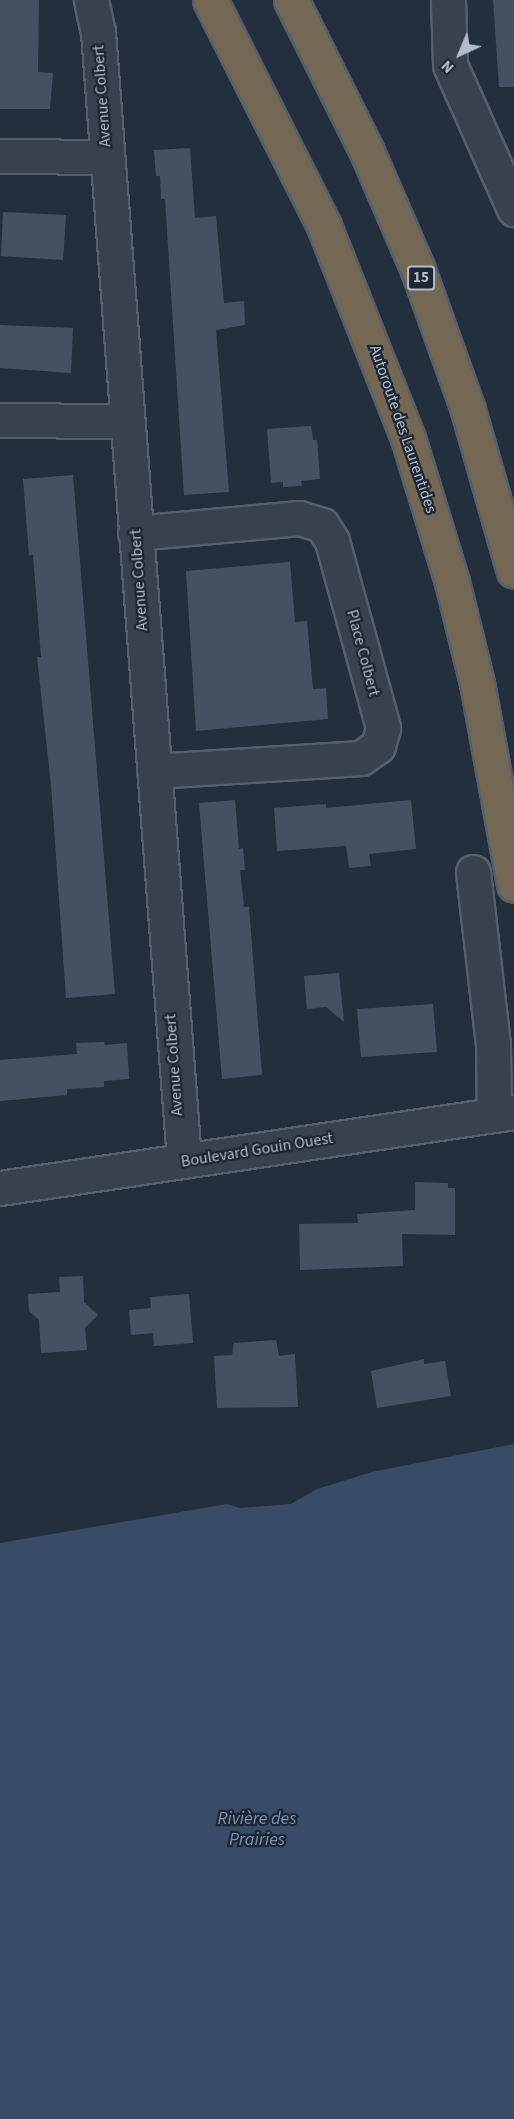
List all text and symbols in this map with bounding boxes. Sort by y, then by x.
north arrow [430,24,490,84]
street label: Avenue Colbert [89,44,115,148]
text: N [436,55,459,79]
road number: 15 [406,266,436,290]
street label: Autoroute des Laurentides [365,342,441,516]
street label: Avenue Colbert [126,528,152,632]
street label: Place Colbert [342,608,384,698]
street label: Avenue Colbert [161,1013,187,1117]
street label: Boulevard Gouin Ouest [180,1128,334,1172]
water label: Rivière des Prairies [218,1809,296,1852]

